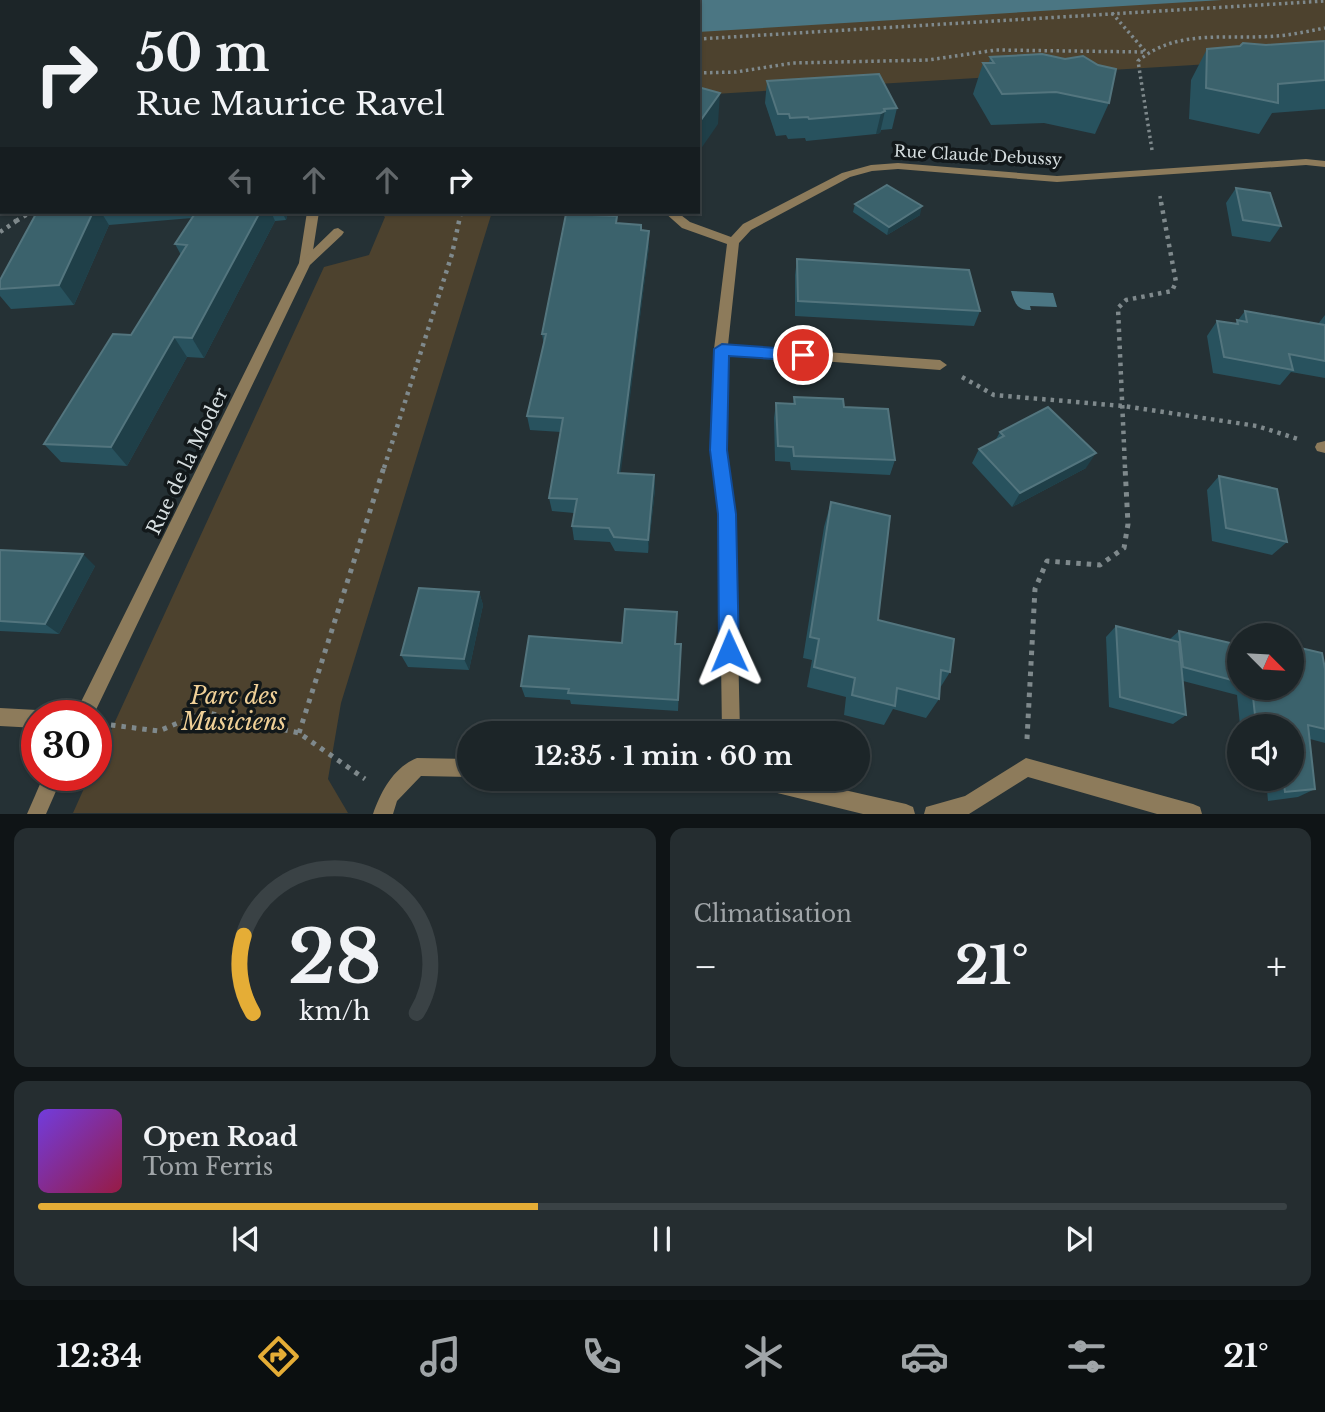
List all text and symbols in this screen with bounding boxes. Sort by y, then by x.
text: 50 m [136,23,269,84]
icon: right [21,28,112,119]
text: Rue Maurice Ravel [136,84,445,124]
street label: Rue Claude Debussy [893,141,1063,169]
icon: left [222,161,260,199]
icon: ahead [295,161,333,199]
icon: ahead [368,161,406,199]
icon: right [441,161,479,199]
pin [773,325,833,385]
icon: arrive [784,336,822,374]
street label: Rue de la Moder [142,384,233,538]
position arrow [692,614,766,688]
north arrow [1227,623,1304,700]
map controls [1227,623,1304,791]
park label: Parc des Musiciens [181,682,287,736]
speed limit sign: 30 [21,700,112,791]
button: sound [1227,714,1304,791]
text: 12:35 · 1 min · 60 m [534,740,793,772]
text: Climatisation [694,900,852,928]
text: 28 [288,913,382,1004]
text: 21° [955,934,1029,998]
text: − [694,943,718,990]
text: + [1266,943,1287,990]
text: km/h [299,996,370,1027]
text: Open Road [143,1121,298,1153]
text: Tom Ferris [143,1153,273,1181]
icon: previous [227,1220,265,1258]
icon: pause [643,1220,681,1258]
icon: next [1060,1220,1098,1258]
icon: directions [254,1332,303,1381]
icon: music [416,1332,465,1381]
icon: phone [577,1332,626,1381]
icon: climate [739,1332,788,1381]
icon: car [900,1332,949,1381]
icon: filters [1062,1332,1111,1381]
text: 12:34 [56,1336,142,1376]
text: 21° [1223,1336,1269,1376]

